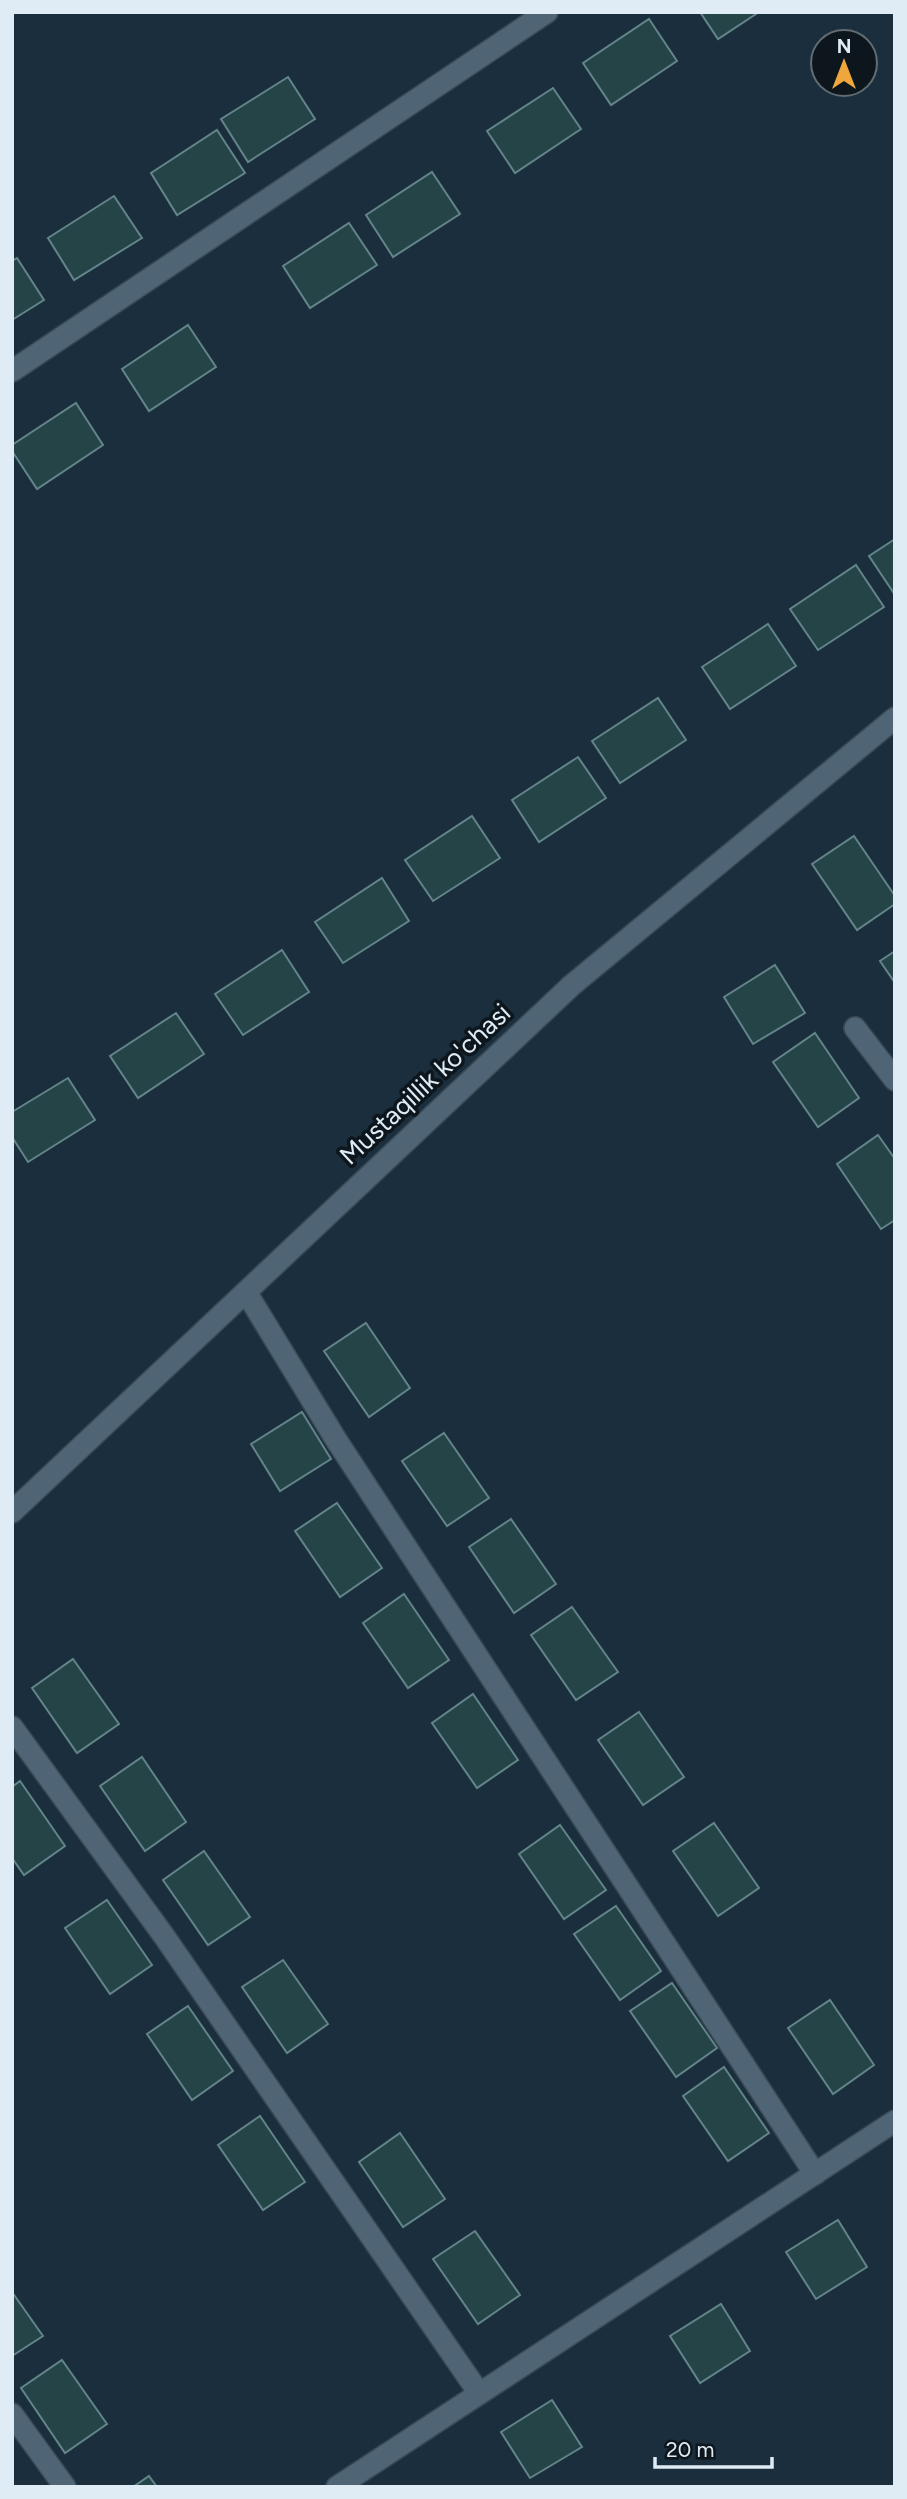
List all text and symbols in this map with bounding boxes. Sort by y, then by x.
north arrow [809,28,879,98]
text: N [837,35,851,58]
street label: Mustaqillik ko'chasi [333,997,517,1171]
scale bar [655,2426,772,2470]
text: 20 m [666,2437,714,2462]

